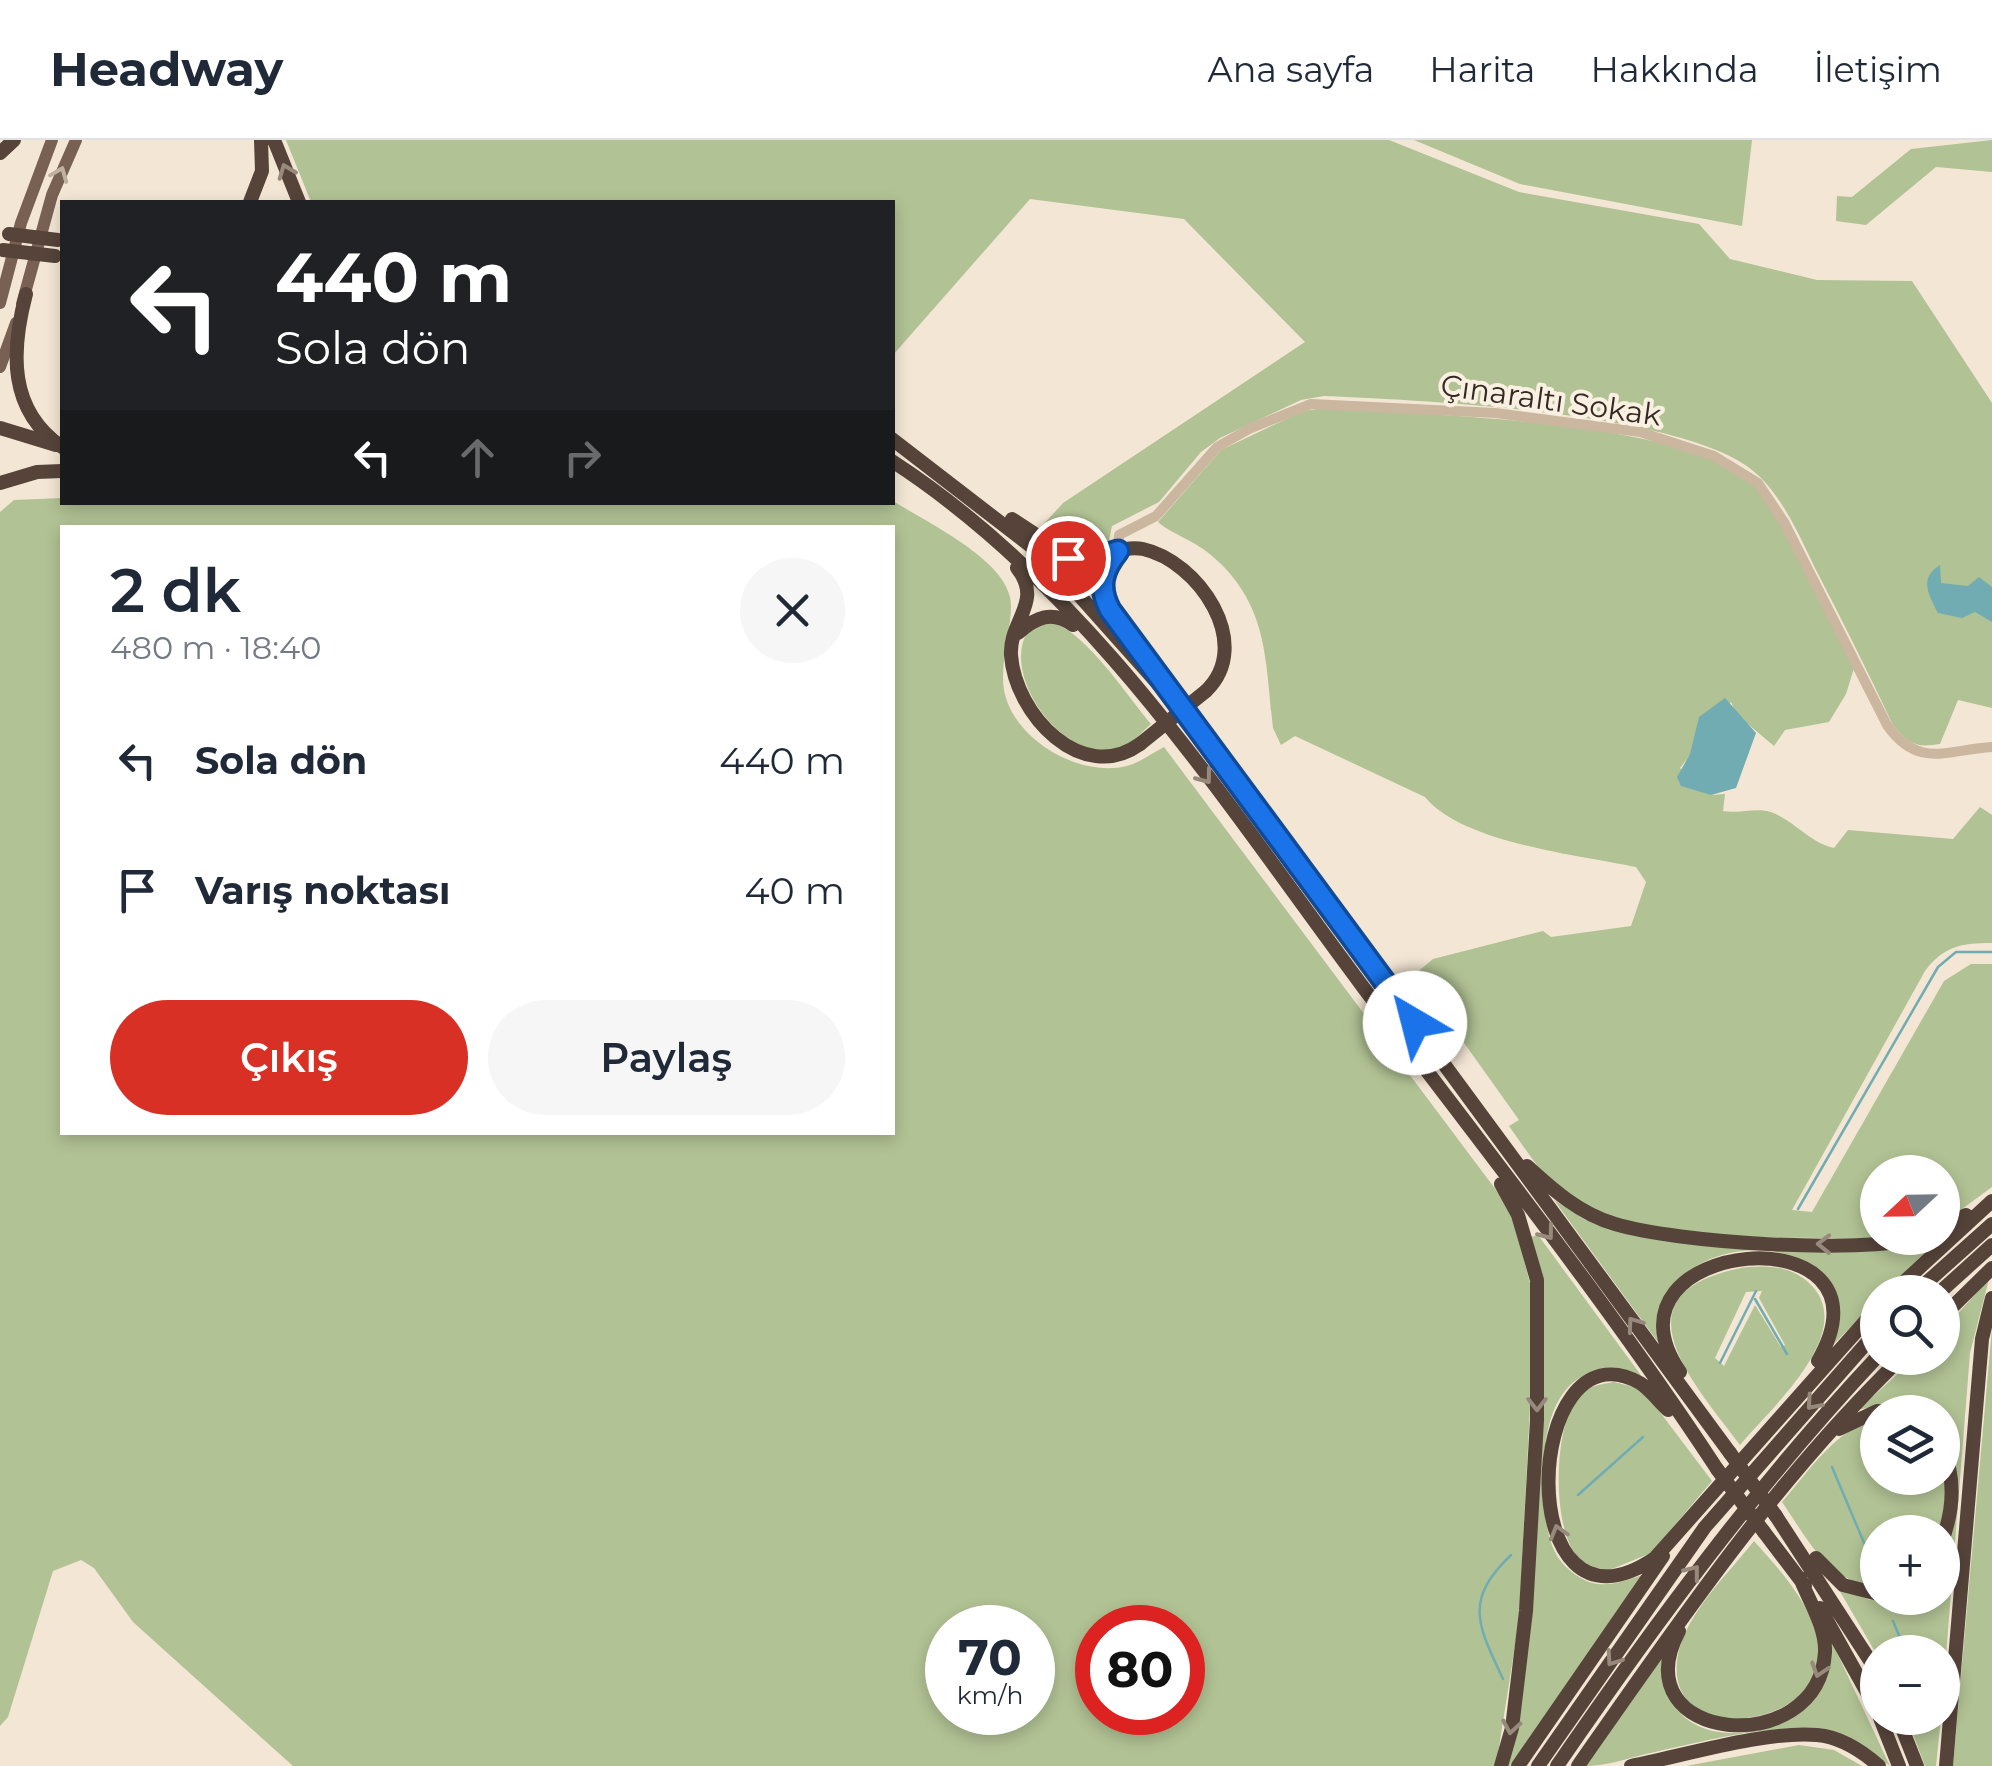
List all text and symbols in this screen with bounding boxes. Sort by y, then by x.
text: Headway [50,40,283,98]
text: Ana sayfa [1208,48,1374,91]
text: Harita [1429,48,1535,91]
text: Hakkında [1590,48,1759,91]
text: İletişim [1814,48,1942,91]
one-way arrow [278,164,298,181]
one-way arrow [49,167,69,184]
text: 440 m [275,234,512,320]
icon: left [110,240,240,370]
text: Sola dön [275,320,470,375]
street label: Çınaraltı Sokak [1438,366,1664,434]
icon: left [345,430,400,485]
icon: ahead [450,430,505,485]
icon: right [555,430,610,485]
pin [1026,516,1111,601]
icon: arrive [1041,531,1096,586]
text: 2 dk [110,554,241,627]
button: close [740,558,845,663]
text: 480 m · 18:40 [110,628,321,667]
icon: left [110,733,165,788]
text: Sola dön [195,737,367,784]
text: 440 m [719,737,845,784]
one-way arrow [1194,766,1211,784]
icon: arrive [110,863,165,918]
text: Varış noktası [195,867,450,914]
text: 40 m [744,867,845,914]
position arrow [1363,971,1467,1075]
button: Çıkış [110,1000,468,1115]
button: Paylaş [488,1000,845,1115]
north arrow [1860,1155,1960,1255]
map controls [1860,1155,1960,1735]
one-way arrow [1536,1222,1553,1240]
one-way arrow [1815,1233,1830,1255]
button: search [1860,1275,1960,1375]
one-way arrow [1628,1317,1645,1335]
one-way arrow [1806,1391,1824,1410]
button: layers [1860,1395,1960,1495]
one-way arrow [1526,1396,1548,1412]
button: + [1860,1515,1960,1615]
one-way arrow [1549,1524,1570,1541]
one-way arrow [1681,1565,1699,1583]
speed limit sign: 80 [1075,1605,1205,1735]
text: 70 [958,1627,1022,1688]
button: − [1860,1635,1960,1735]
one-way arrow [1607,1647,1625,1666]
one-way arrow [1811,1660,1831,1677]
text: km/h [957,1680,1023,1710]
one-way arrow [1502,1719,1523,1736]

